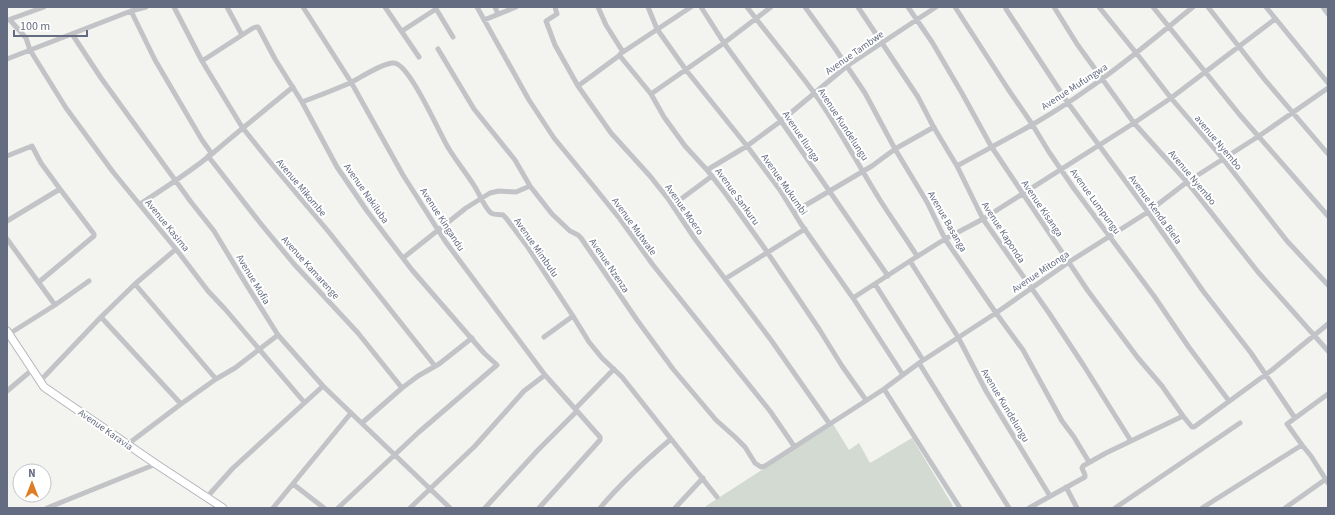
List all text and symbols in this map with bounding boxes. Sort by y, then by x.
scale bar [14,12,87,38]
text: 100 m [20,18,50,35]
street label: Avenue Tambwe [823,27,887,78]
street label: Avenue Mufungwa [1039,60,1110,114]
street label: Avenue Kundelungu [814,86,872,164]
street label: Avenue Ilunga [779,108,823,165]
street label: avenue Nyembo [1191,112,1245,173]
street label: Avenue Nyembo [1165,147,1219,208]
street label: Avenue Mukumbi [758,151,811,218]
street label: Avenue Mikombe [273,156,330,220]
street label: Avenue Nakiluba [340,161,392,226]
street label: Avenue Sankuru [712,165,763,228]
street label: Avenue Lumpungu [1067,166,1124,237]
street label: Avenue Kenda Biela [1125,172,1185,247]
street label: Avenue Kisanga [1018,177,1066,240]
street label: Avenue Moero [661,181,707,238]
street label: Avenue Kingandu [416,185,468,254]
street label: Avenue Basanga [924,188,970,255]
street label: Avenue Mutwale [608,195,660,258]
street label: Avenue Kasima [142,196,193,255]
street label: Avenue Kaponda [978,199,1028,266]
street label: Avenue Mimbulu [510,215,562,280]
street label: Avenue Kamarenge [278,233,342,302]
street label: Avenue Nzenza [586,236,633,296]
street label: Avenue Mitonga [1009,247,1072,296]
street label: Avenue Mofia [233,252,274,307]
street label: Avenue Kundelungu [978,366,1033,445]
street label: Avenue Karavia [75,406,136,454]
north arrow [12,463,52,503]
text: N [28,466,36,481]

